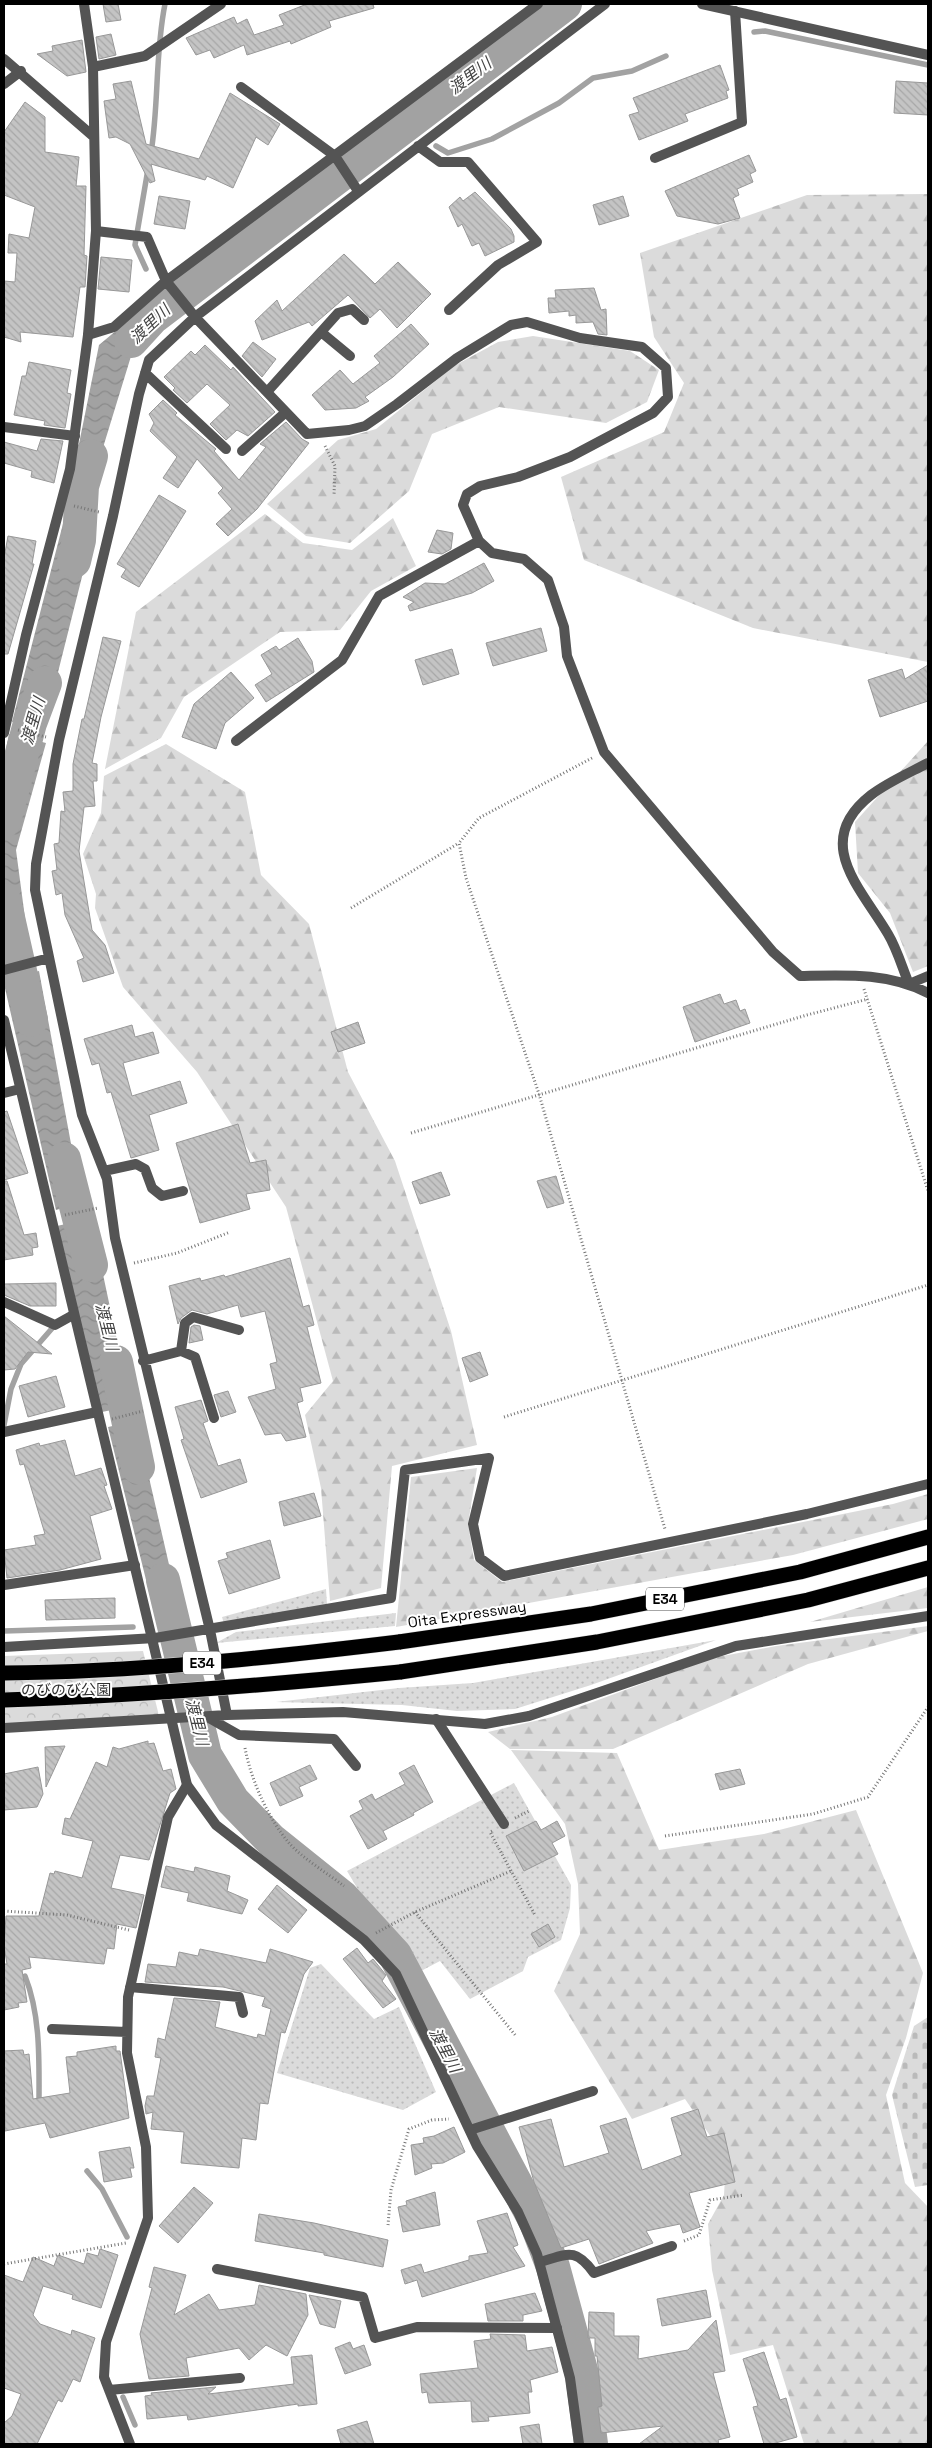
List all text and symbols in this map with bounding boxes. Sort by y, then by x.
water label: 渡里川 [445,52,497,99]
water label: 渡里川 [125,299,176,348]
water label: 渡里川 [16,693,50,747]
water label: 渡里川 [91,1301,123,1355]
road number: E34 [646,1588,684,1610]
street label: Oita Expressway [407,1596,527,1632]
road number: E34 [183,1652,221,1675]
park label: のびのび公園 [21,1680,111,1699]
water label: 渡里川 [181,1696,213,1750]
water label: 渡里川 [424,2024,466,2078]

